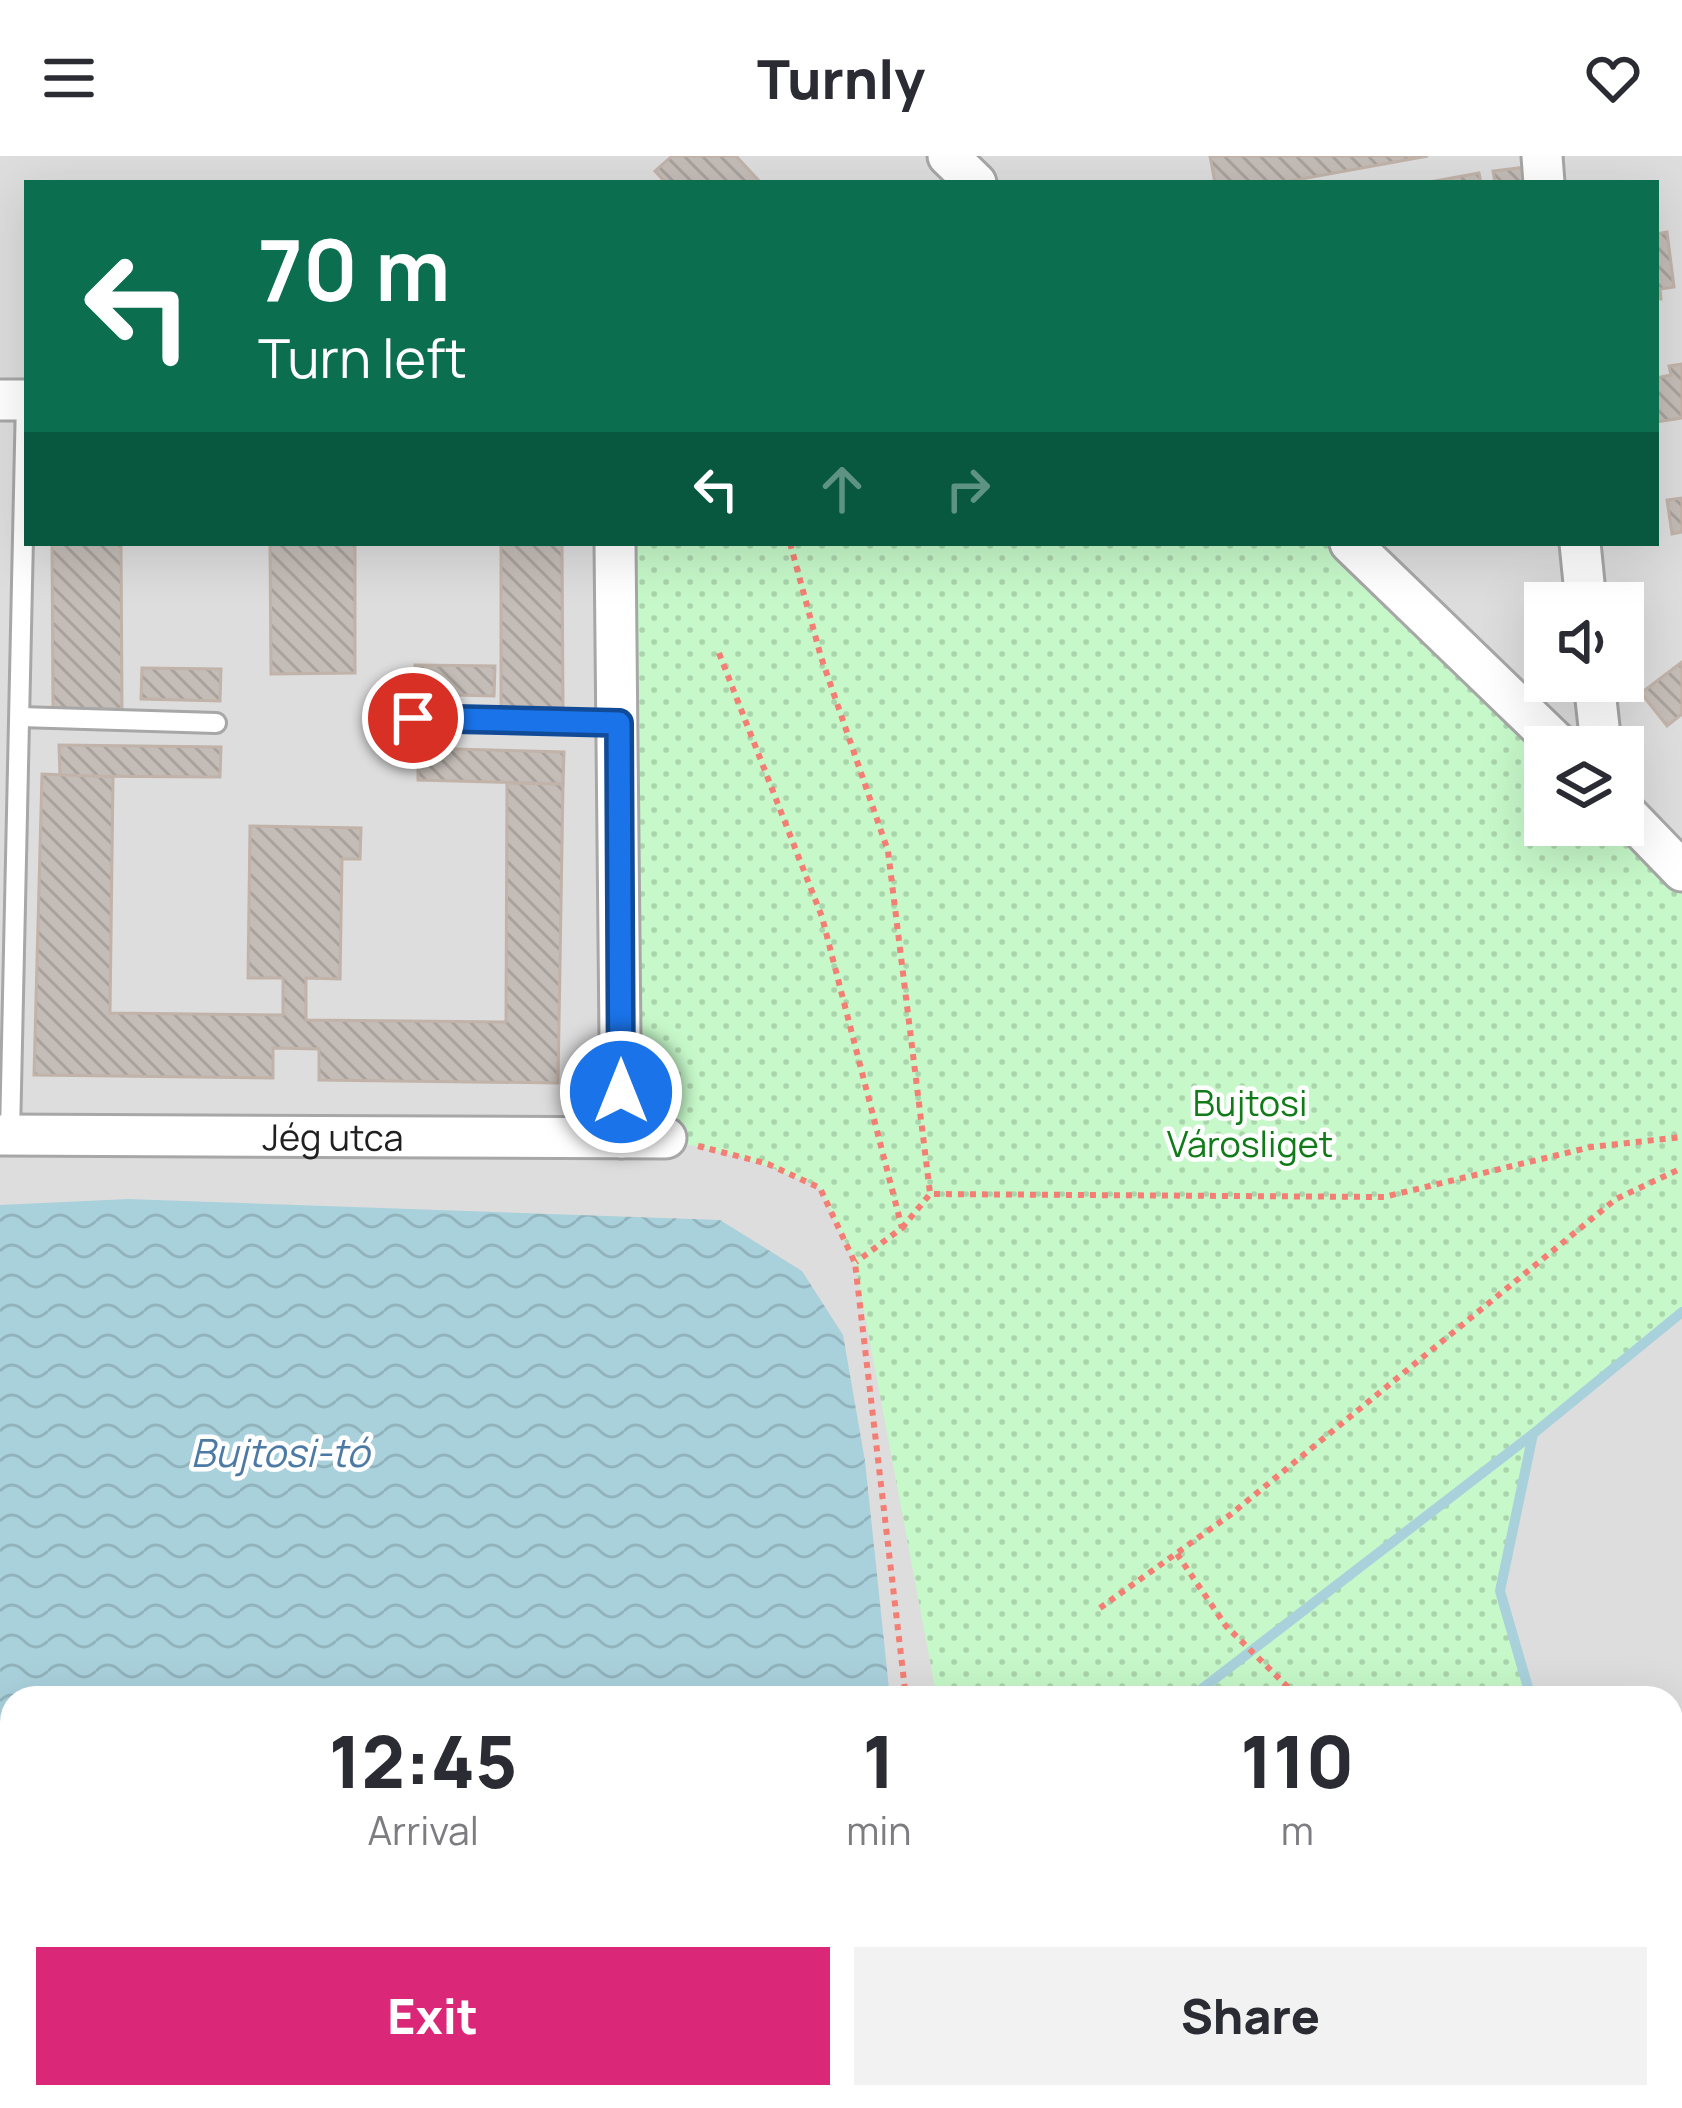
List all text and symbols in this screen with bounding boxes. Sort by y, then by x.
text: Turnly [757,41,925,115]
icon: menu [36,45,102,111]
icon: heart [1580,45,1646,111]
text: 70 m [258,211,450,326]
icon: left [60,228,216,384]
text: Turn left [258,320,467,394]
icon: left [683,456,749,522]
icon: ahead [809,456,875,522]
icon: right [935,456,1001,522]
map controls [1524,582,1644,846]
button: sound [1524,582,1644,702]
pin [362,667,464,769]
icon: arrive [380,685,446,751]
button: layers [1524,726,1644,846]
position arrow [558,1029,684,1155]
park label: Bujtosi Városliget [1167,1078,1333,1168]
street label: Jég utca [262,1112,404,1161]
water label: Bujtosi-tó [191,1425,371,1479]
text: 12:45 [329,1711,517,1810]
text: 1 [862,1711,895,1810]
text: 110 [1240,1711,1354,1810]
text: Arrival [367,1803,479,1857]
text: min [846,1803,912,1857]
text: m [1281,1803,1314,1857]
button: Exit [36,1947,830,2085]
button: Share [854,1947,1647,2085]

